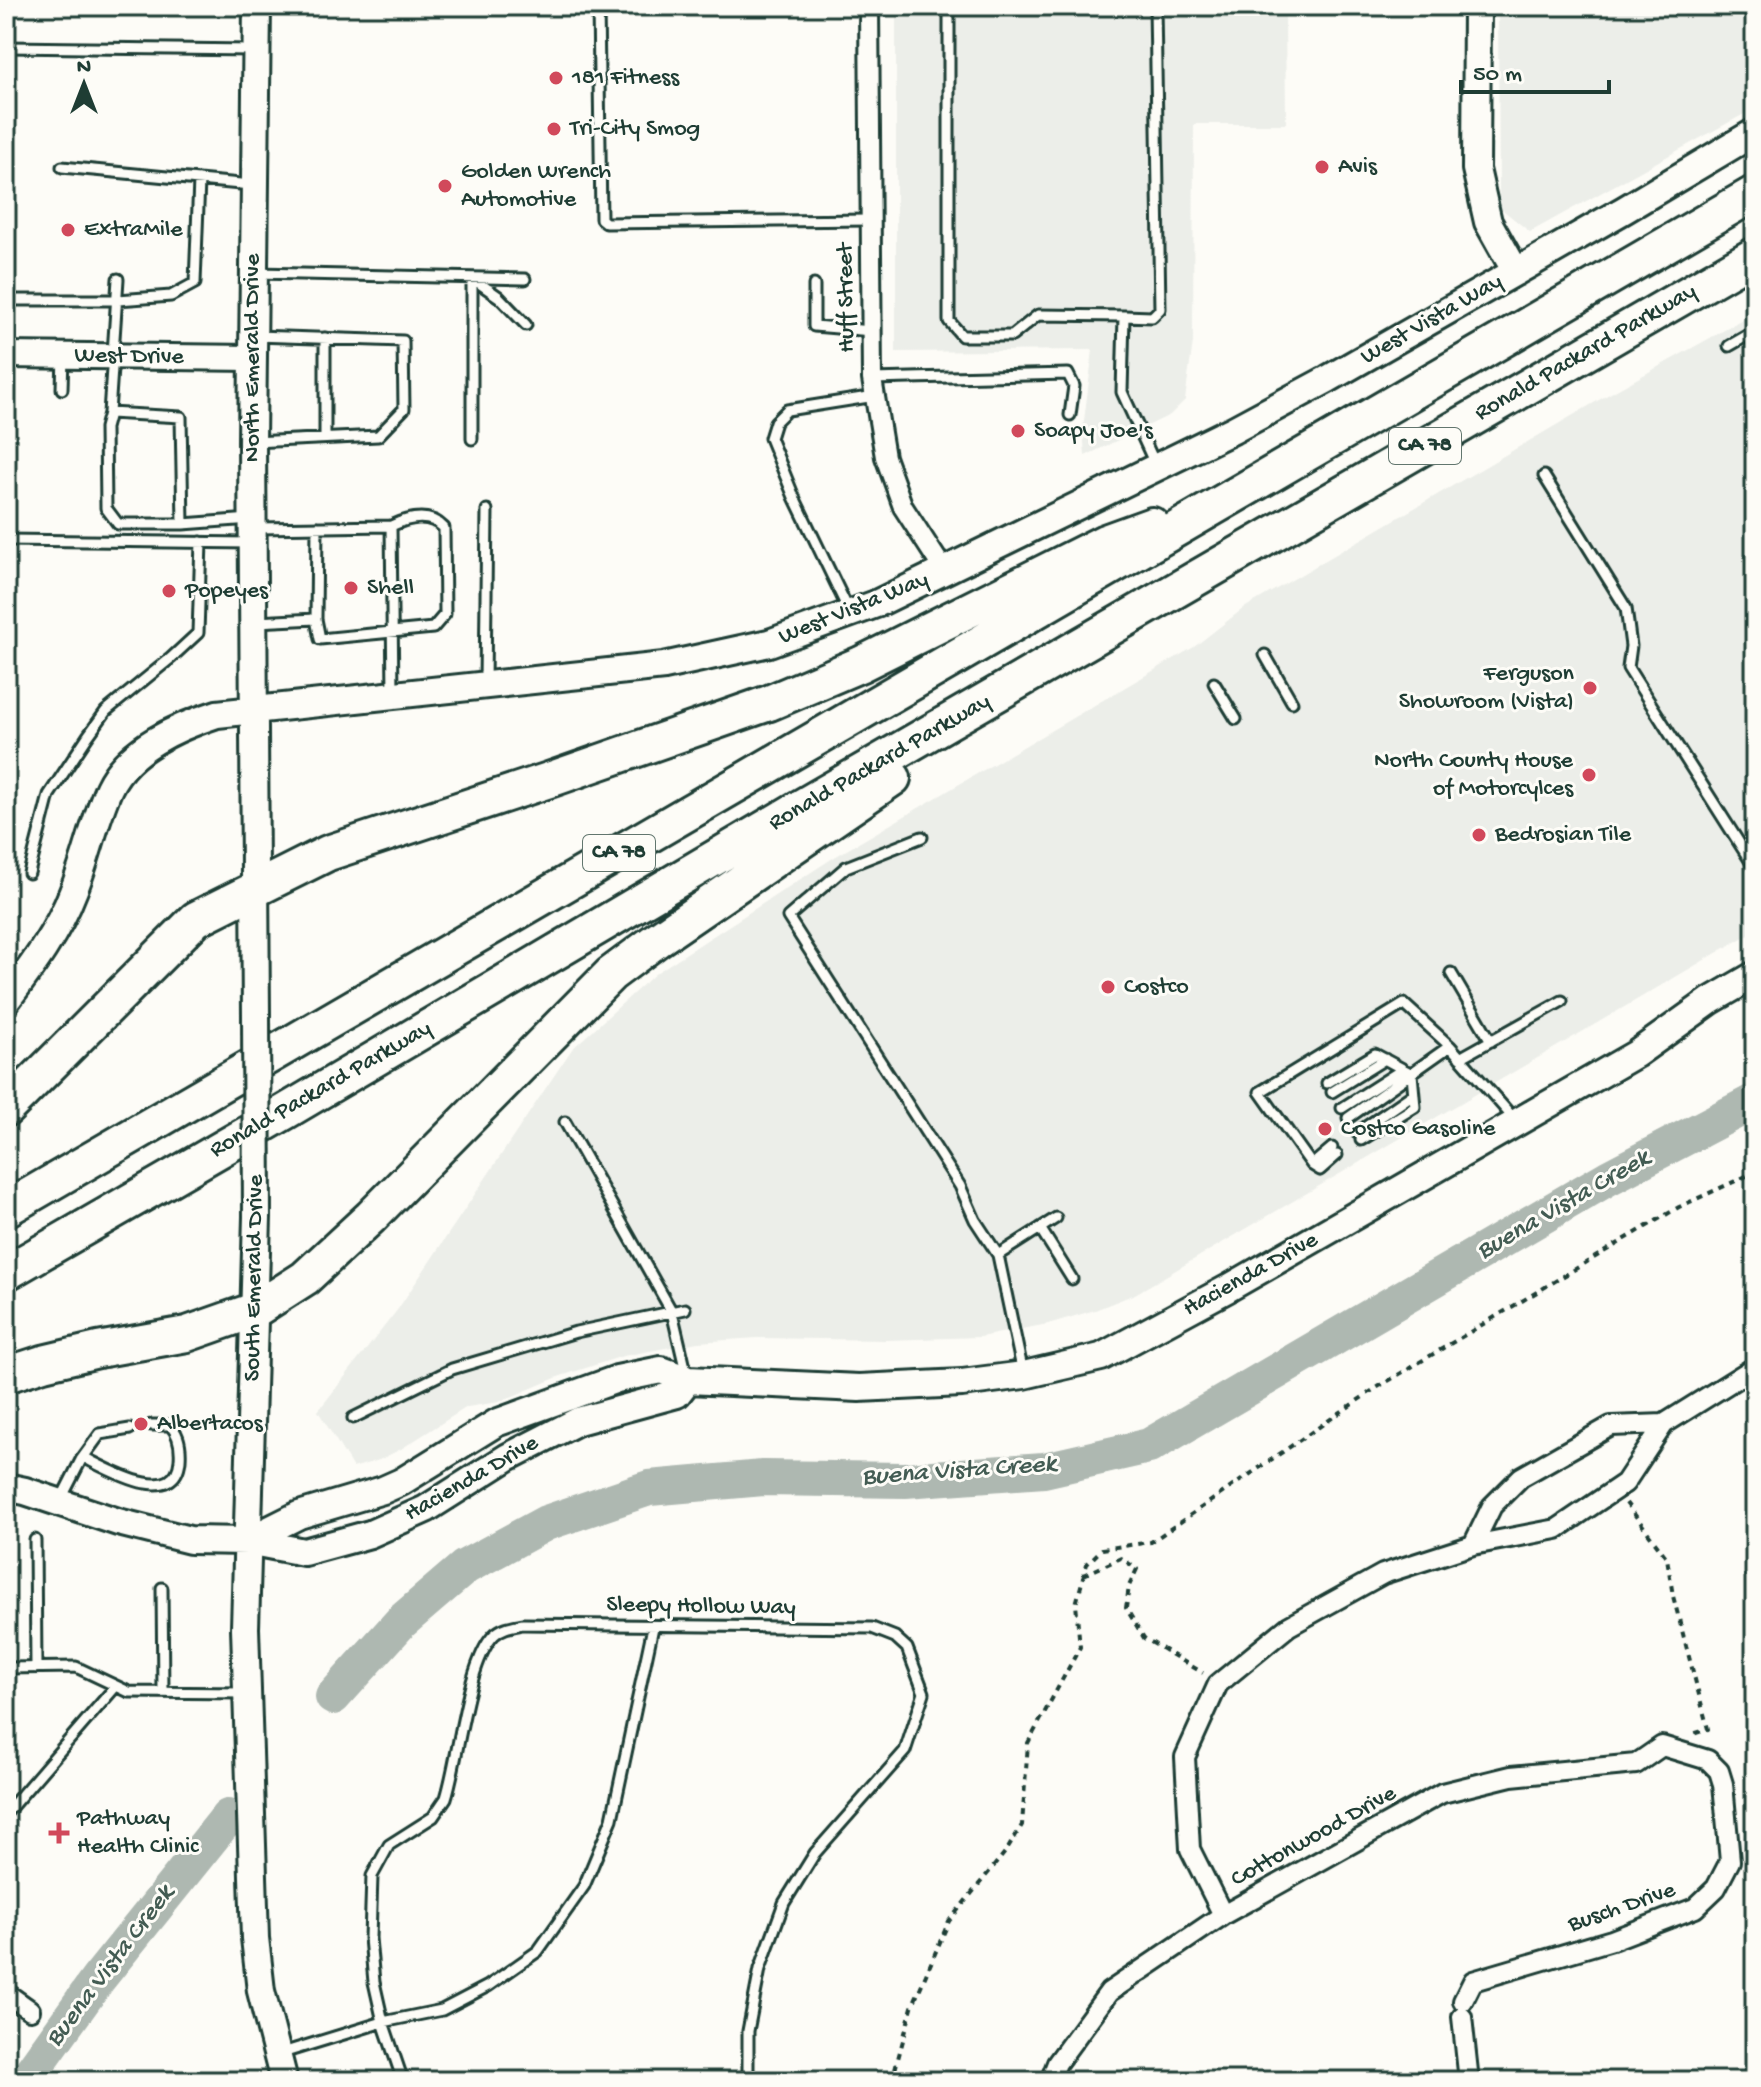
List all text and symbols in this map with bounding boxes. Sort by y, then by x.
north arrow [44,44,124,124]
scale bar [1461,44,1609,94]
text: N [77,55,91,81]
text: 50 m [1473,61,1522,90]
place label: 181 Fitness [571,64,680,93]
marker: 181 Fitness [547,69,565,87]
place label: Tri-City Smog [568,115,700,144]
marker: Tri-City Smog [545,120,563,138]
place label: Avis [1338,153,1378,182]
place label: Golden Wrench Automotive [461,158,611,215]
marker: Avis [1313,158,1331,176]
marker: Golden Wrench Automotive [436,177,454,195]
place label: ExtraMile [84,216,183,245]
marker: ExtraMile [59,221,77,239]
street label: Huff Street [832,241,862,353]
street label: North Emerald Drive [239,253,268,462]
street label: West Vista Way [1356,268,1508,372]
street label: Ronald Packard Parkway [1470,278,1702,428]
street label: West Drive [74,342,185,372]
place label: Soapy Joe's [1034,417,1154,446]
marker: Soapy Joe's [1009,422,1027,440]
road number: CA 78 [1389,428,1461,464]
street label: West Vista Way [775,566,933,652]
place label: Shell [367,574,414,603]
place label: Popeyes [184,577,269,606]
marker: Shell [342,579,360,597]
marker: Popeyes [160,582,178,600]
place label: Ferguson Showroom (Vista) [1399,660,1575,717]
marker: Ferguson Showroom (Vista) [1581,679,1599,697]
street label: Ronald Packard Parkway [764,688,996,838]
place label: North County House of Motorcylces [1374,747,1574,804]
marker: North County House of Motorcylces [1580,766,1598,784]
place label: Bedrosian Tile [1494,821,1632,850]
marker: Bedrosian Tile [1470,826,1488,844]
road number: CA 78 [583,835,655,871]
place label: Costco [1124,973,1189,1002]
marker: Costco [1099,978,1117,996]
street label: Ronald Packard Parkway [205,1015,437,1165]
place label: Costco Gasoline [1341,1115,1496,1144]
marker: Costco Gasoline [1316,1120,1334,1138]
water label: Buena Vista Creek [1472,1143,1658,1268]
street label: South Emerald Drive [239,1174,271,1382]
street label: Hacienda Drive [1179,1226,1324,1324]
place label: Albertacos [157,1410,264,1439]
marker: Albertacos [132,1415,150,1433]
street label: Hacienda Drive [400,1429,545,1529]
water label: Buena Vista Creek [861,1450,1059,1494]
street label: Sleepy Hollow Way [606,1591,796,1623]
street label: Cottonwood Drive [1226,1779,1402,1894]
place label: Pathway Health Clinic [76,1805,199,1862]
marker: Pathway Health Clinic [48,1822,70,1844]
street label: Busch Drive [1564,1876,1680,1940]
water label: Buena Vista Creek [40,1878,183,2054]

